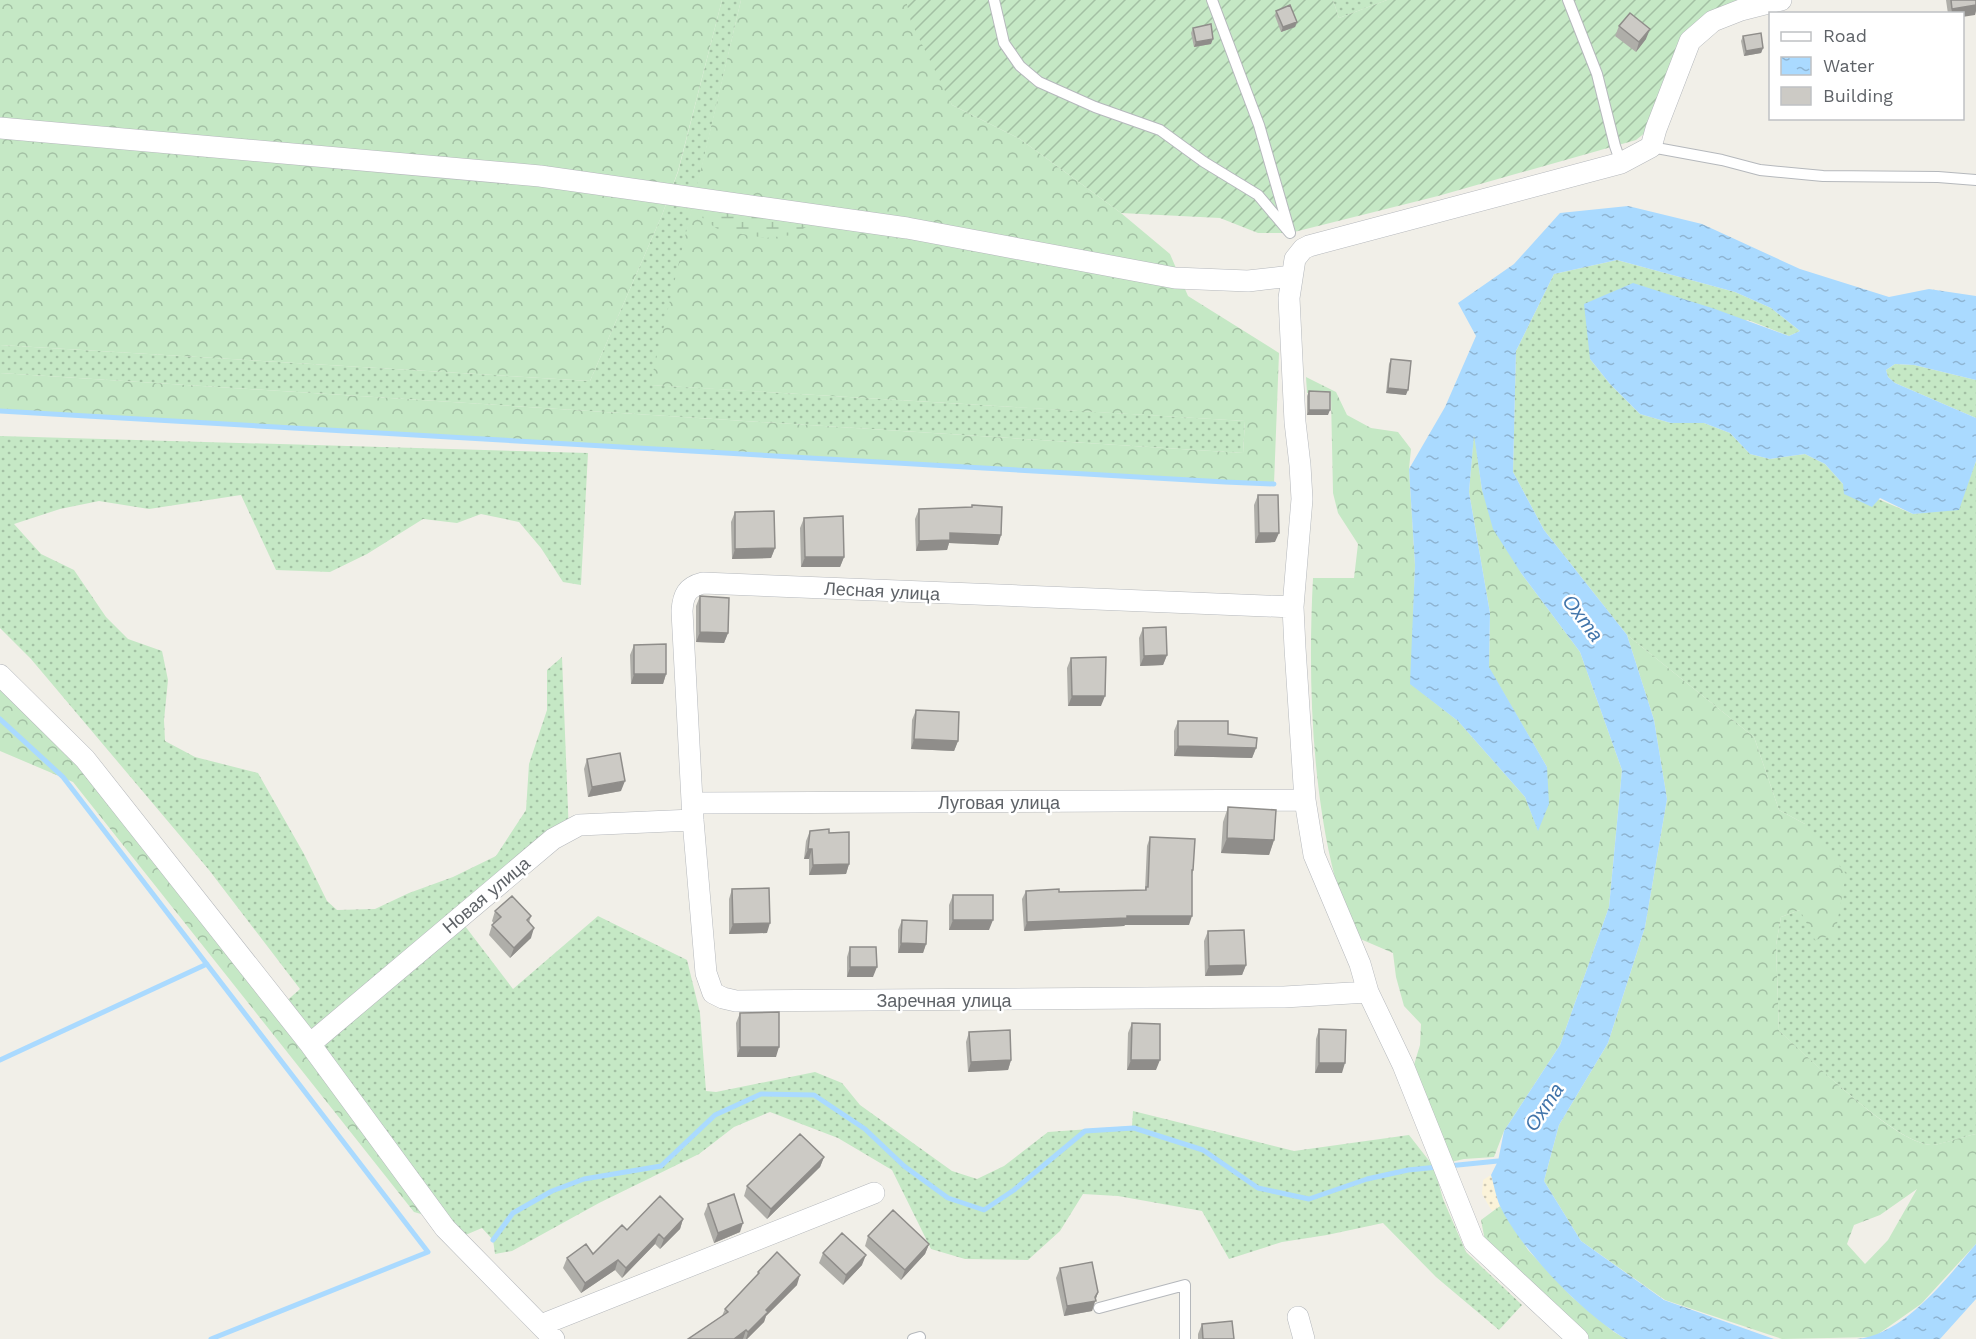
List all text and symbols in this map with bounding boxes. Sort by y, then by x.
legend [1769,12,1964,120]
text: Road [1823,25,1867,46]
text: Water [1823,55,1875,76]
text: Building [1823,85,1893,106]
street label: Лесная улица [823,577,942,605]
water label: Охта [1558,590,1608,646]
street label: Луговая улица [938,792,1061,813]
street label: Новая улица [438,852,535,938]
street label: Заречная улица [876,990,1012,1011]
water label: Охта [1519,1078,1569,1136]

